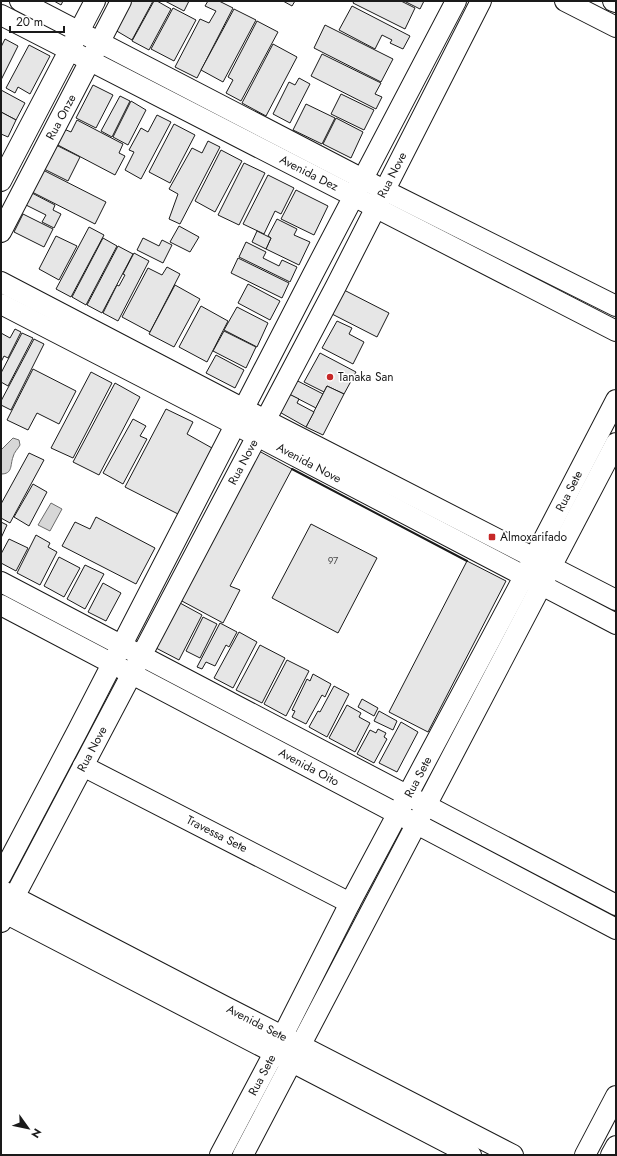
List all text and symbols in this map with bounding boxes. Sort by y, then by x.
scale bar [10,8,64,34]
text: 20 m [16,13,43,31]
street label: Rua Onze [41,91,81,143]
street label: Rua Nove [373,149,411,201]
street label: Avenida Dez [276,150,342,196]
place label: Tanaka San [338,368,394,386]
marker: Tanaka San [325,372,335,382]
street label: Rua Nove [223,436,263,488]
street label: Avenida Nove [273,438,345,488]
street label: Rua Sete [551,467,587,515]
place label: Almoxarifado [500,528,568,546]
marker: Almoxarifado [487,532,497,542]
house number: 97 [328,553,339,568]
street label: Rua Nove [72,723,112,775]
street label: Avenida Oito [276,743,343,791]
street label: Rua Sete [400,753,436,801]
street label: Travessa Sete [183,811,251,857]
street label: Avenida Sete [223,1000,291,1046]
street label: Rua Sete [244,1051,280,1099]
north arrow [8,1108,48,1148]
text: N [27,1125,45,1141]

